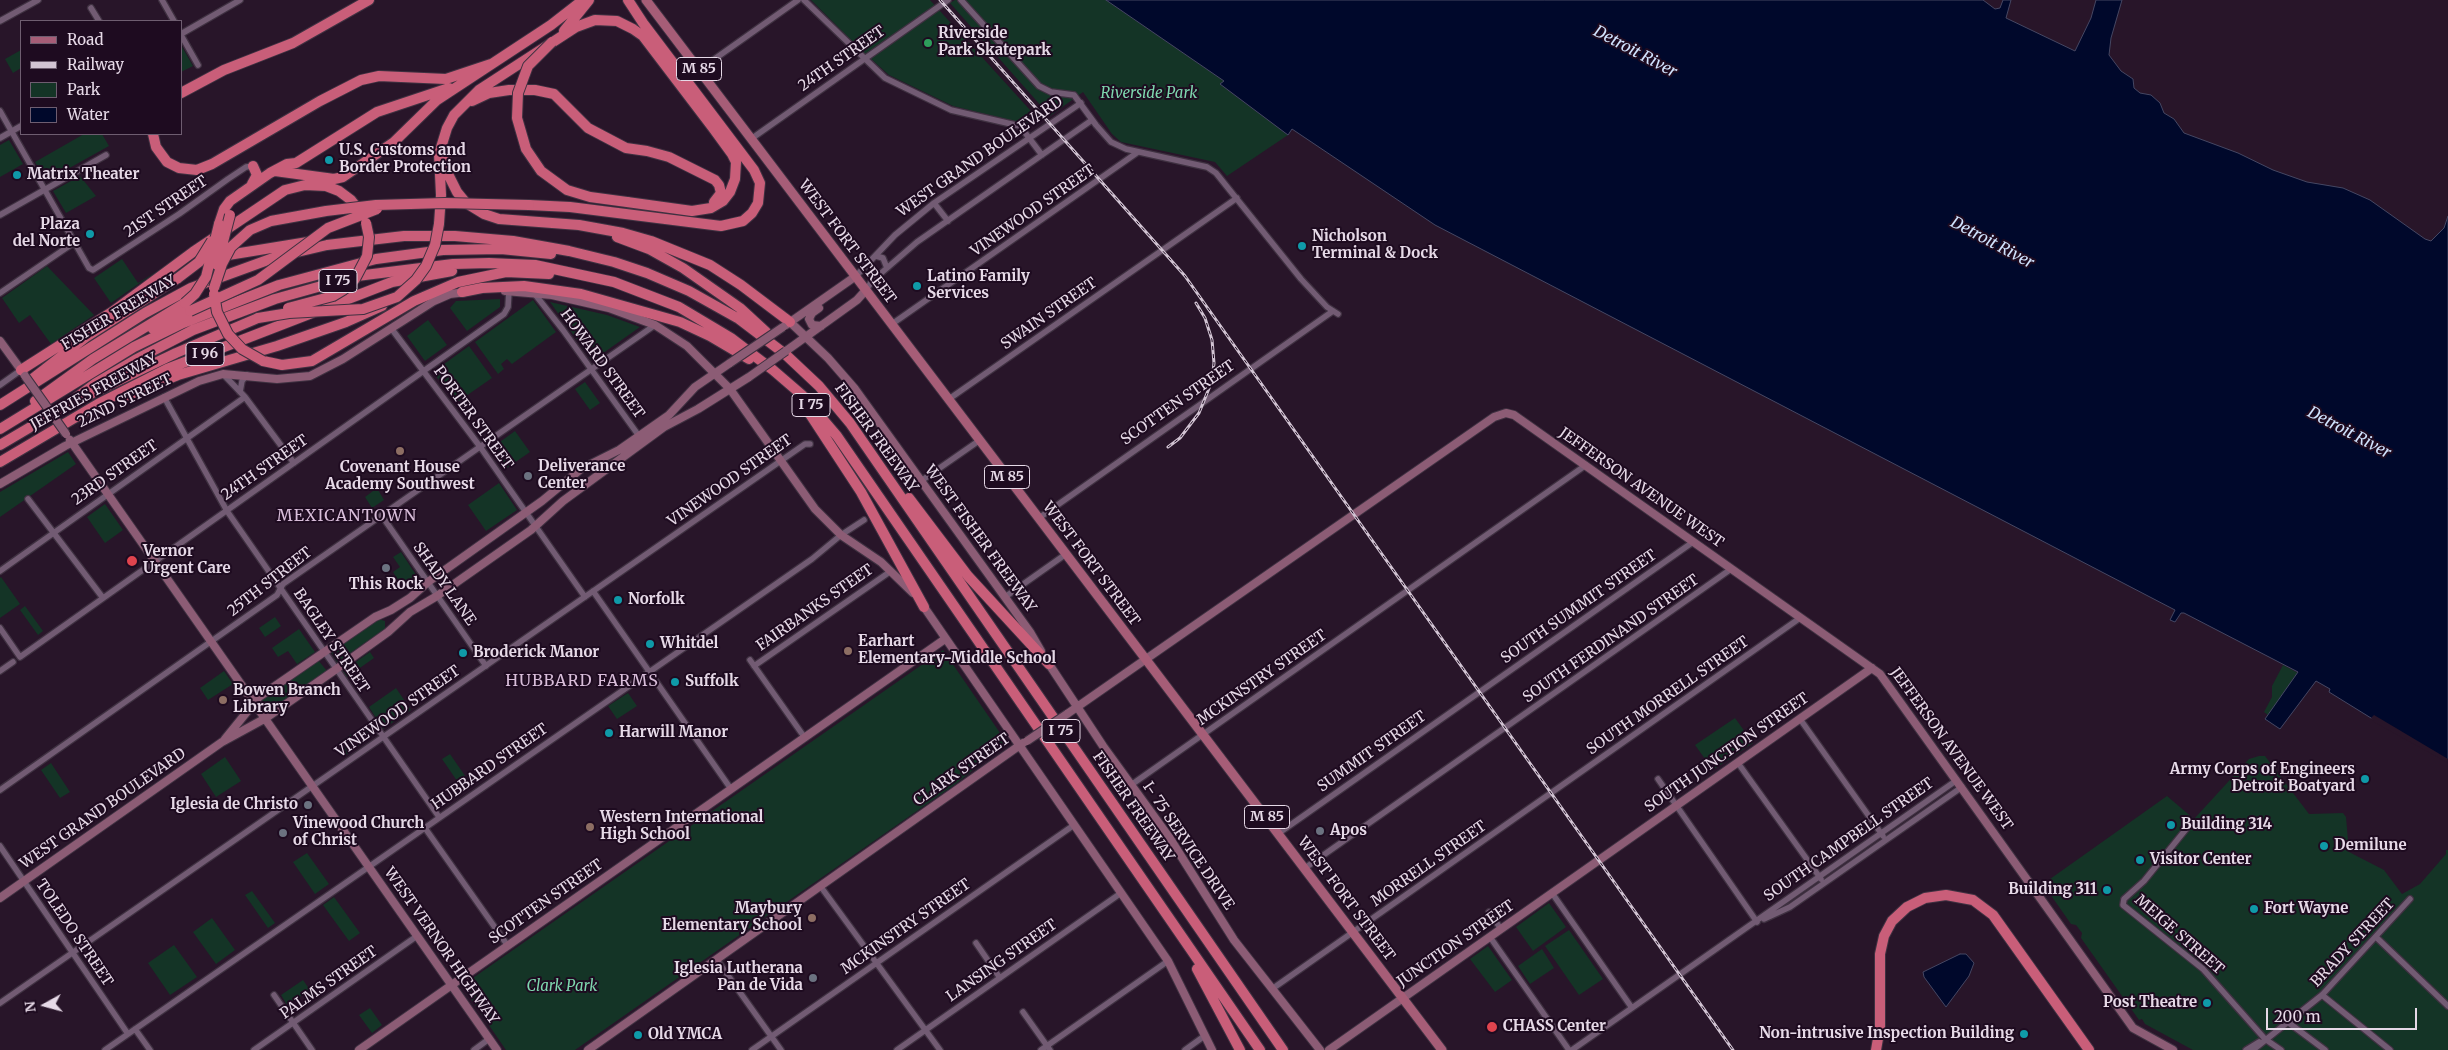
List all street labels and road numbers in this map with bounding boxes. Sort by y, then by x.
street label: 24TH STREET [795,23,889,95]
road number: M 85 [676,58,722,80]
street label: WEST GRAND BOULEVARD [894,93,1066,221]
street label: VINEWOOD STREET [967,161,1099,261]
street label: 21ST STREET [121,173,211,241]
street label: WEST FORT STREET [795,177,899,307]
road number: I 75 [319,270,357,292]
street label: FISHER FREEWAY [59,272,179,354]
street label: SWAIN STREET [998,274,1100,354]
street label: HOWARD STREET [556,306,648,422]
road number: I 96 [186,342,224,366]
street label: JEFFRIES FREEWAY [27,350,161,434]
street label: SCOTTEN STREET [1118,357,1238,449]
street label: PORTER STREET [429,363,517,473]
street label: 22ND STREET [75,370,175,432]
street label: FISHER FREEWAY [830,380,922,496]
road number: I 75 [792,394,830,416]
street label: JEFFERSON AVENUE WEST [1555,424,1727,552]
street label: VINEWOOD STREET [664,431,796,531]
street label: 24TH STREET [218,432,312,504]
street label: 23RD STREET [69,437,161,509]
street label: WEST FISHER FREEWAY [920,462,1040,616]
road number: M 85 [984,466,1030,488]
street label: WEST FORT STREET [1039,499,1143,629]
street label: SHADY LANE [409,539,479,629]
street label: 25TH STREET [224,544,316,620]
street label: SOUTH SUMMIT STREET [1498,546,1660,668]
street label: FAIRBANKS STEET [753,561,877,655]
street label: SOUTH FERDINAND STREET [1520,571,1702,707]
street label: BAGLEY STREET [289,585,373,697]
street label: MCKINSTRY STREET [1194,627,1330,729]
street label: SOUTH MORRELL STREET [1583,633,1753,759]
street label: VINEWOOD STREET [332,662,464,762]
street label: JEFFERSON AVENUE WEST [1886,664,2016,834]
street label: SOUTH JUNCTION STREET [1641,689,1813,817]
street label: SUMMIT STREET [1314,708,1430,796]
road number: I 75 [1042,719,1080,742]
street label: HUBBARD STREET [428,720,552,814]
street label: CLARK STREET [910,730,1014,810]
street label: WEST GRAND BOULEVARD [17,745,189,873]
street label: FISHER FREEWAY [1088,748,1178,866]
street label: SOUTH CAMPBELL STREET [1761,774,1937,906]
street label: I- 75 SERVICE DRIVE [1138,779,1238,913]
road number: M 85 [1244,806,1290,829]
street label: MORRELL STREET [1368,817,1490,911]
street label: WEST FORT STREET [1294,834,1398,964]
street label: SCOTTEN STREET [486,856,606,948]
street label: WEST VERNOR HIGHWAY [380,864,502,1028]
street label: TOLEDO STREET [32,876,116,990]
street label: MCKINSTRY STREET [838,876,974,978]
street label: MEIGE STREET [2131,891,2227,979]
street label: BRADY STREET [2307,895,2399,991]
street label: JUNCTION STREET [1394,897,1518,991]
street label: LANSING STREET [943,916,1061,1006]
street label: PALMS STREET [277,943,381,1023]

